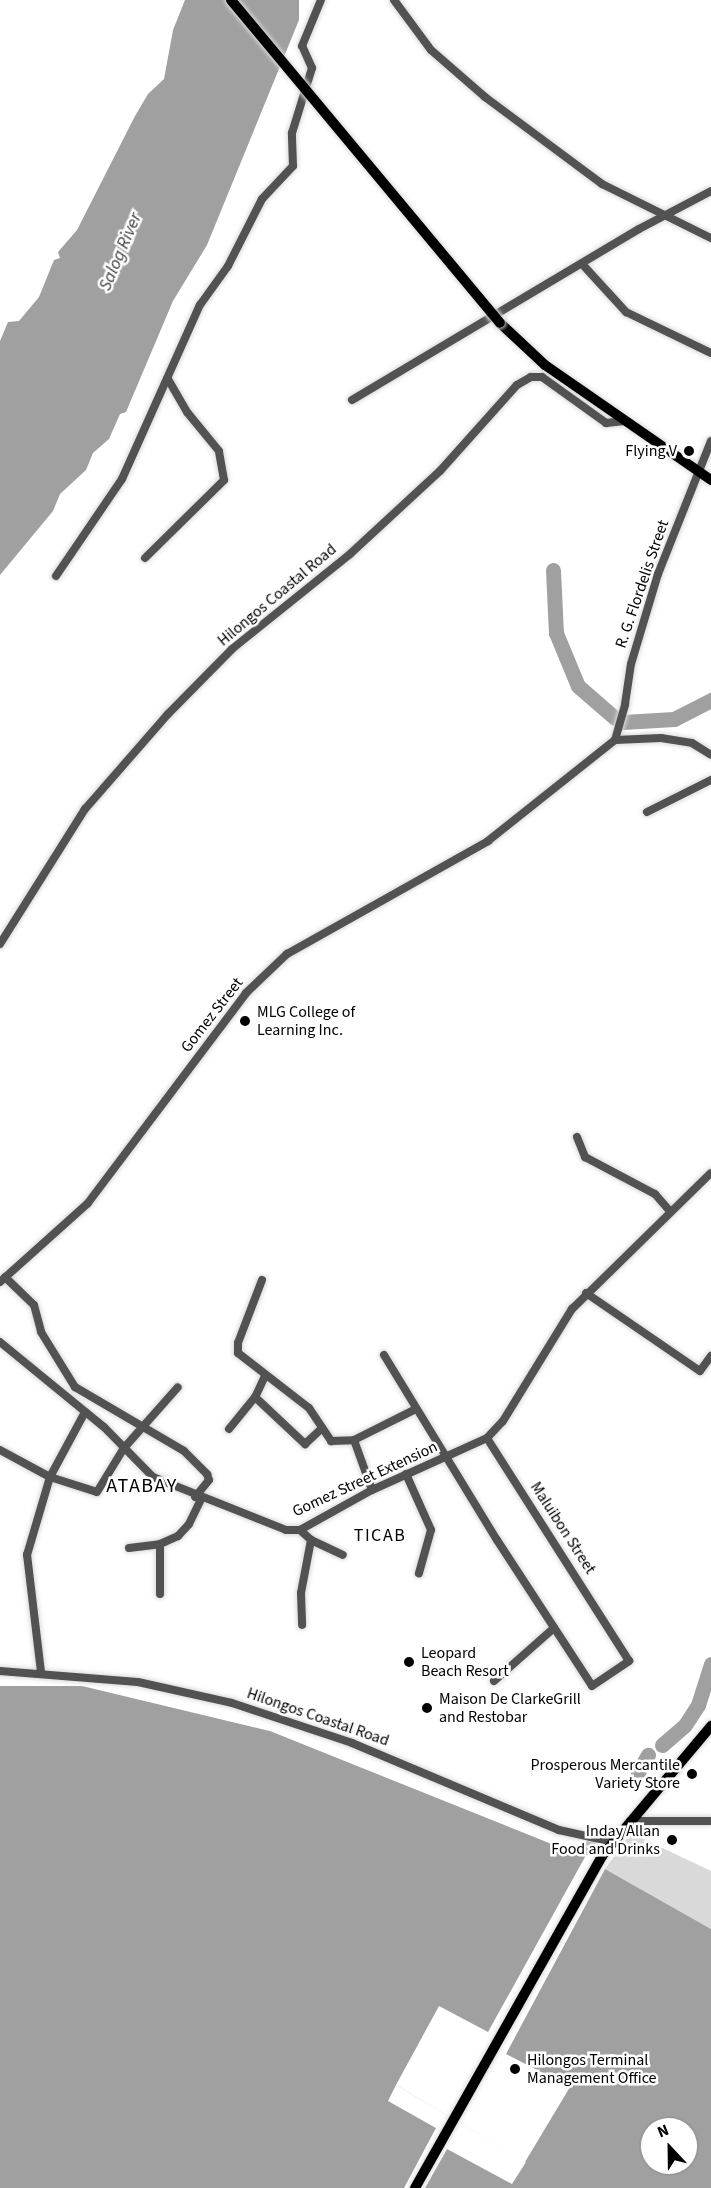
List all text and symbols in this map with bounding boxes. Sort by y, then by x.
water label: Salog River [95,210,147,294]
place label: Flying V [625,441,677,461]
marker: Flying V [682,444,696,458]
street label: R. G. Flordelis Street [611,517,673,651]
street label: Hilongos Coastal Road [214,540,340,650]
street label: Gomez Street [177,974,247,1056]
place label: MLG College of Learning Inc. [257,1002,355,1040]
marker: MLG College of Learning Inc. [238,1014,252,1028]
street label: Gomez Street Extension [289,1437,441,1521]
district label: ATABAY [106,1474,178,1498]
street label: Maluibon Street [526,1478,600,1578]
district label: TICAB [354,1525,406,1547]
place label: Leopard Beach Resort [421,1643,509,1681]
marker: Leopard Beach Resort [402,1655,416,1669]
street label: Hilongos Coastal Road [244,1684,392,1750]
place label: Maison De ClarkeGrill and Restobar [439,1689,581,1727]
marker: Maison De ClarkeGrill and Restobar [420,1701,434,1715]
place label: Prosperous Mercantile Variety Store [530,1755,680,1793]
marker: Prosperous Mercantile Variety Store [685,1767,699,1781]
place label: Inday Allan Food and Drinks [551,1821,660,1859]
marker: Inday Allan Food and Drinks [665,1833,679,1847]
place label: Hilongos Terminal Management Office [527,2050,657,2088]
marker: Hilongos Terminal Management Office [508,2062,522,2076]
north arrow [639,2116,699,2176]
text: N [654,2119,672,2143]

